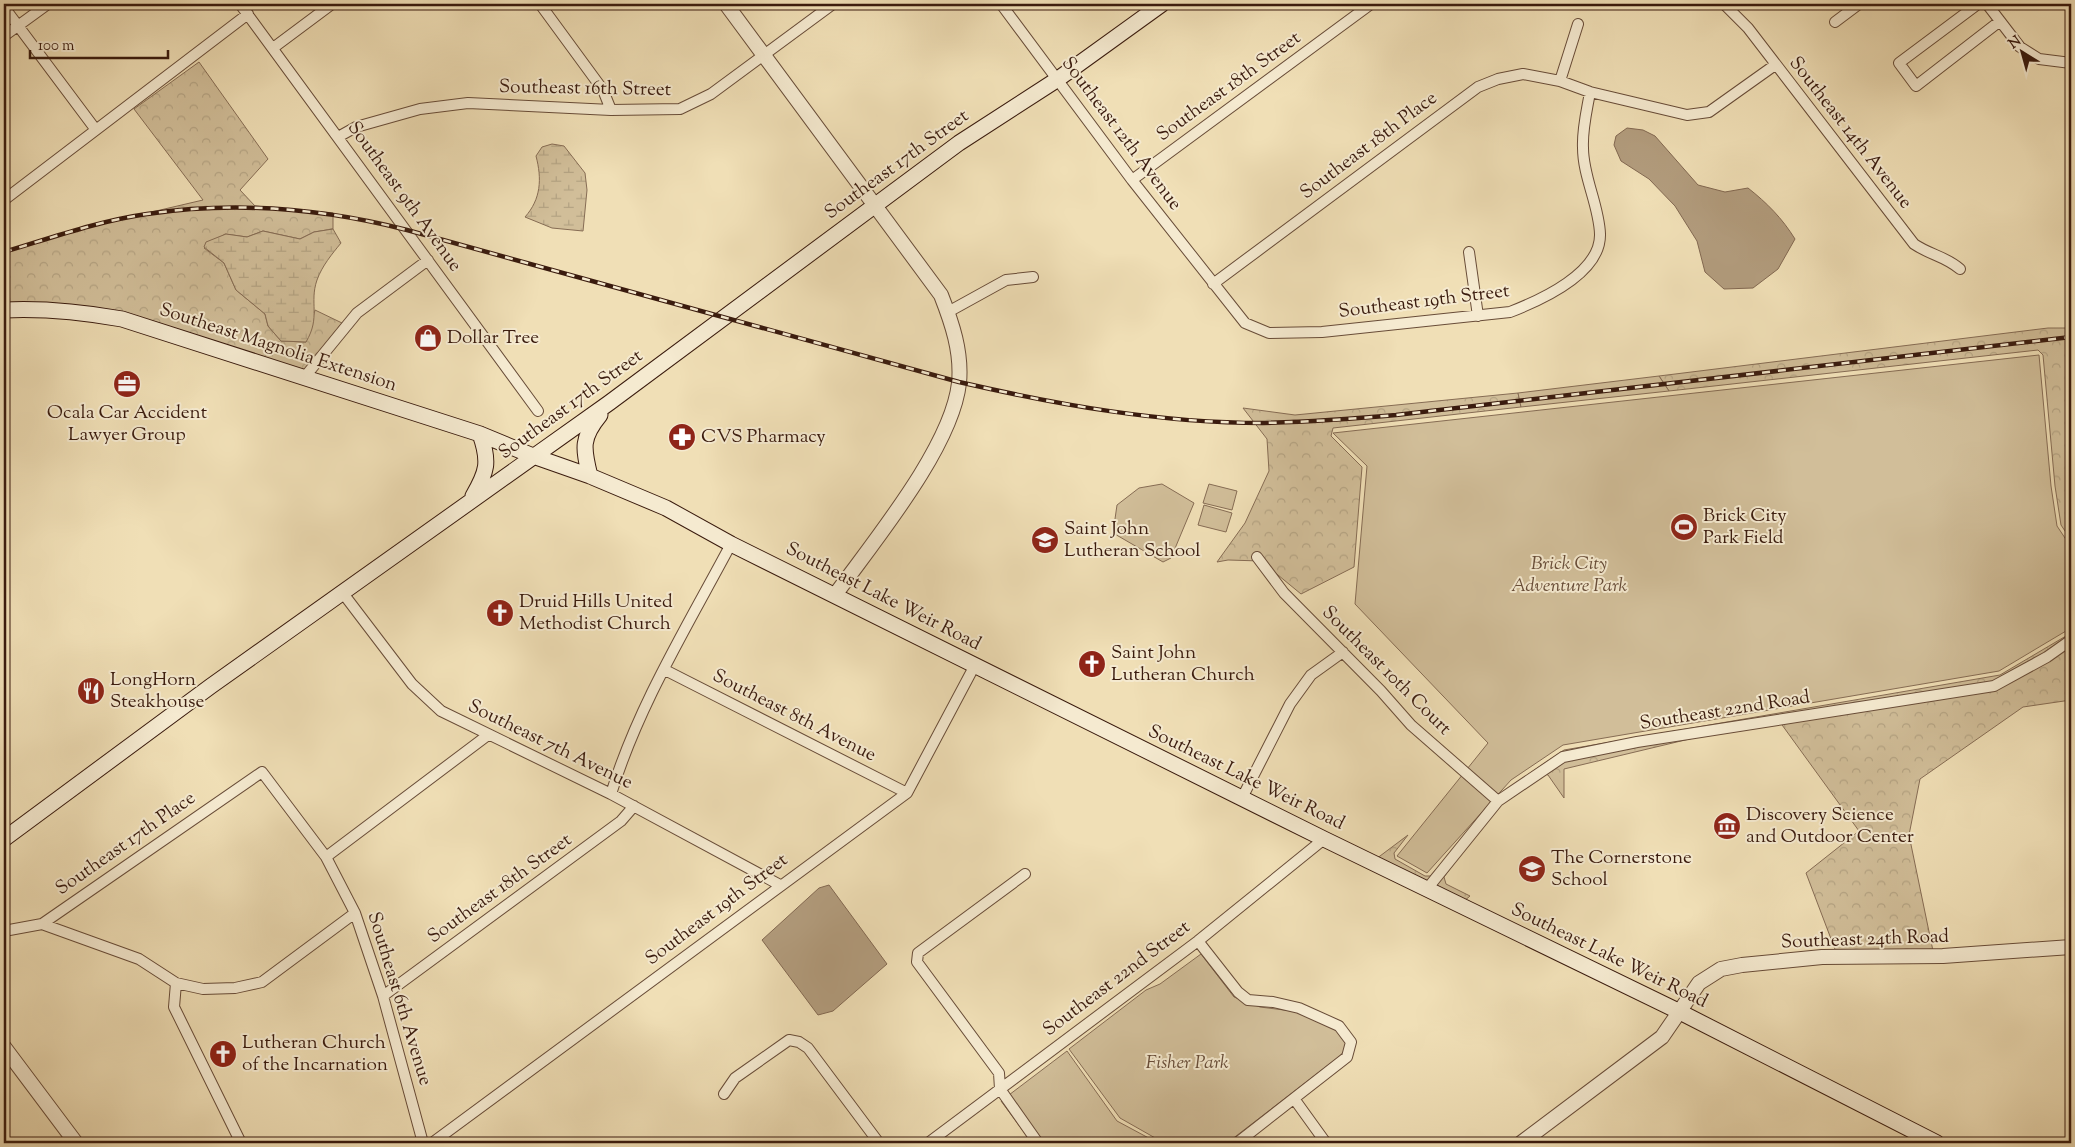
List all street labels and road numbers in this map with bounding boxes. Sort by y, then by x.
street label: Southeast 18th Street [1151,25,1307,149]
street label: Southeast 14th Avenue [1782,51,1918,215]
street label: Southeast 12th Avenue [1054,52,1188,217]
street label: Southeast 16th Street [499,74,672,104]
street label: Southeast 18th Place [1295,85,1443,207]
street label: Southeast 17th Street [819,103,975,227]
street label: Southeast 9th Avenue [340,116,468,278]
street label: Southeast 19th Street [1337,278,1511,326]
street label: Southeast Magnolia Extension [156,297,400,399]
street label: Southeast 17th Street [493,343,649,467]
street label: Southeast Lake Weir Road [781,536,986,658]
street label: Southeast 10th Court [1315,600,1457,742]
street label: Southeast 8th Avenue [707,663,881,769]
street label: Southeast 22nd Road [1638,684,1812,738]
street label: Southeast 7th Avenue [463,693,637,797]
street label: Southeast Lake Weir Road [1143,718,1349,838]
street label: Southeast 17th Place [51,785,202,902]
street label: Southeast 18th Street [422,827,578,951]
street label: Southeast 19th Street [640,847,794,973]
street label: Southeast Lake Weir Road [1506,896,1712,1016]
street label: Southeast 6th Avenue [360,909,438,1089]
street label: Southeast 22nd Street [1038,914,1197,1043]
street label: Southeast 24th Road [1780,924,1950,956]

